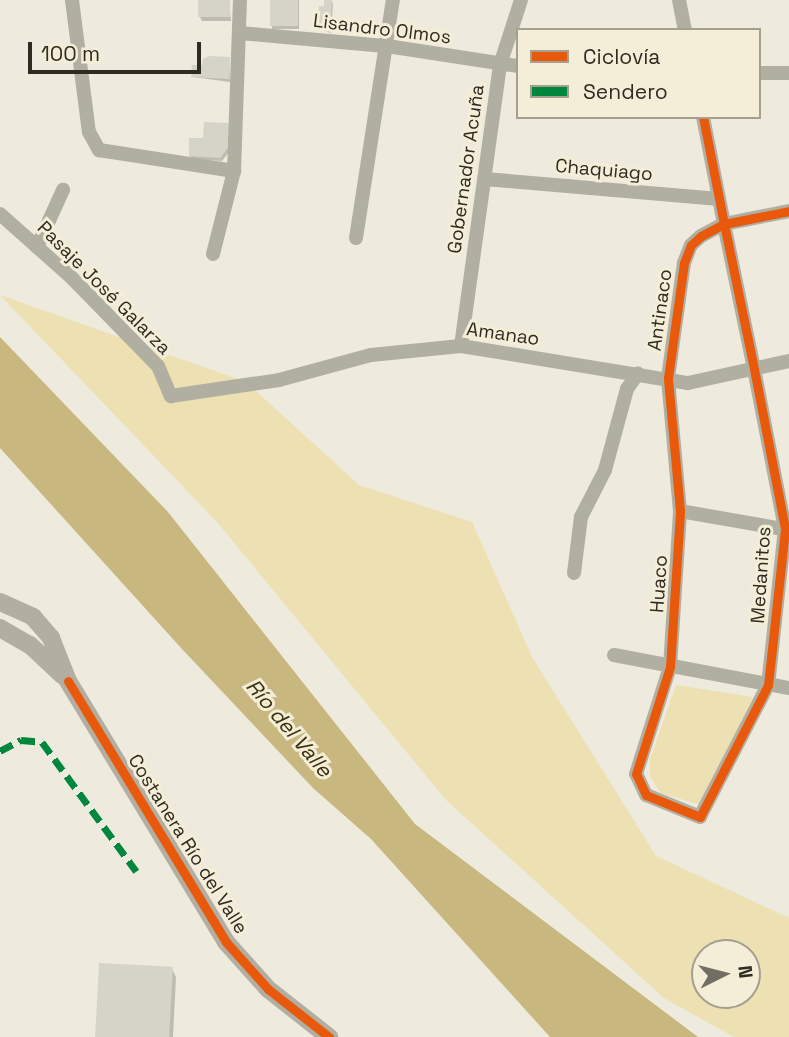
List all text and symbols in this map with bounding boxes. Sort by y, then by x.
street label: Lisandro Olmos [312,9,452,49]
scale bar [32,28,205,72]
legend [516,28,761,119]
text: 100 m [41,40,100,67]
text: Ciclovía [583,43,660,70]
text: Sendero [583,78,668,105]
street label: Gobernador Acuña [443,83,489,255]
street label: Chaquiago [554,154,654,186]
street label: Pasaje José Galarza [33,217,175,359]
street label: Antinaco [643,268,677,352]
street label: Amanao [465,318,541,350]
street label: Medanitos [746,526,776,624]
street label: Huaco [646,554,672,614]
water label: Río del Valle [241,674,337,782]
street label: Costanera Río del Valle [123,750,253,938]
north arrow [691,939,761,1009]
text: N [732,964,758,980]

